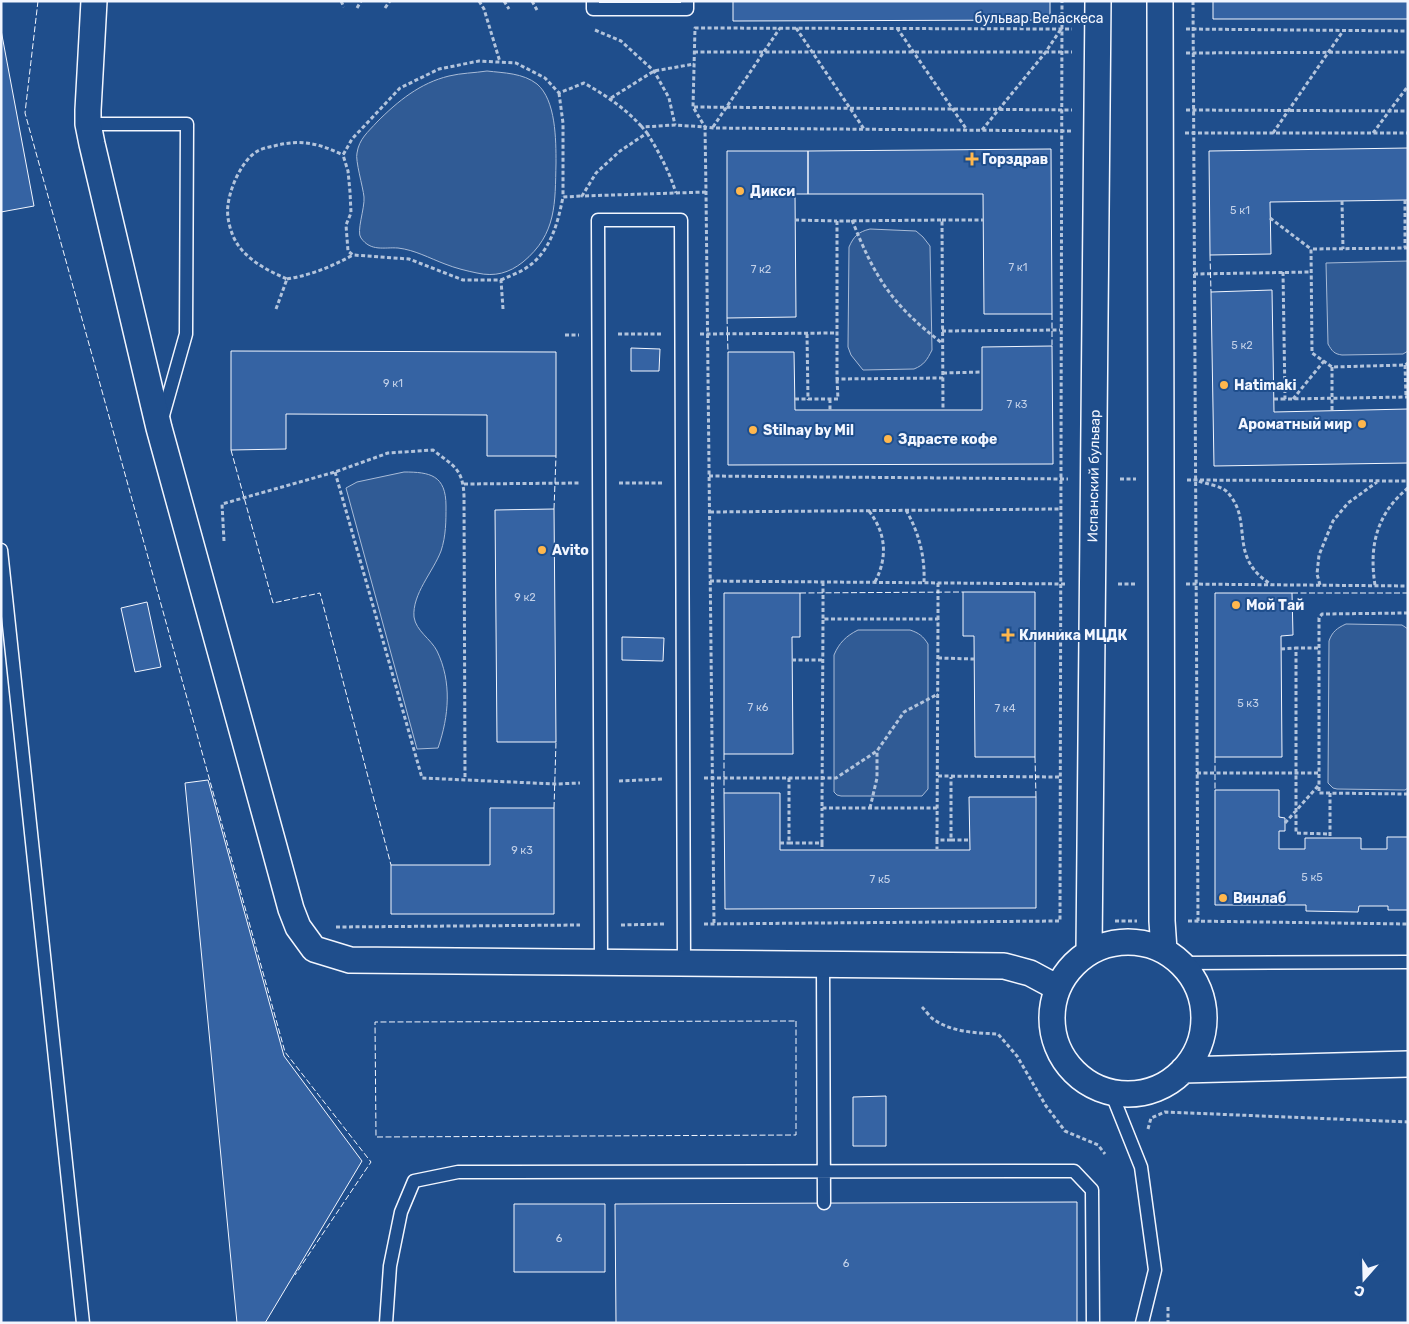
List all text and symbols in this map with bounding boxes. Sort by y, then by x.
street label: бульвар Веласкеса [974,10,1104,27]
place label: Горздрав [982,151,1048,168]
marker: Горздрав [966,153,978,165]
place label: Дикси [750,183,795,200]
marker: Дикси [734,185,746,197]
house number: 5 к1 [1230,204,1250,217]
house number: 7 к1 [1009,261,1027,274]
house number: 7 к2 [751,263,771,276]
house number: 5 к2 [1231,339,1253,352]
house number: 9 к1 [383,377,403,390]
place label: Hatimaki [1234,377,1296,394]
marker: Hatimaki [1218,379,1230,391]
house number: 7 к3 [1007,398,1028,411]
street label: Испанский бульвар [1084,409,1104,543]
place label: Ароматный мир [1238,416,1352,433]
marker: Ароматный мир [1356,418,1368,430]
place label: Stilnay by Mil [763,422,854,439]
marker: Stilnay by Mil [747,424,759,436]
place label: Здрасте кофе [898,431,997,448]
marker: Здрасте кофе [882,433,894,445]
place label: Avito [552,542,589,559]
marker: Avito [536,544,548,556]
house number: 9 к2 [514,591,536,604]
place label: Мой Тай [1246,597,1304,614]
marker: Мой Тай [1230,599,1242,611]
place label: Клиника МЦДК [1019,627,1128,644]
marker: Клиника МЦДК [1001,628,1015,642]
house number: 5 к3 [1237,697,1259,710]
house number: 7 к6 [748,701,769,714]
house number: 7 к4 [994,702,1016,715]
house number: 9 к3 [511,844,533,857]
house number: 5 к5 [1301,871,1323,884]
house number: 7 к5 [870,873,891,886]
place label: Винлаб [1233,890,1287,907]
marker: Винлаб [1217,892,1229,904]
house number: 6 [556,1232,563,1245]
north arrow [1339,1254,1389,1304]
house number: 6 [843,1257,850,1270]
text: С [1352,1281,1367,1300]

